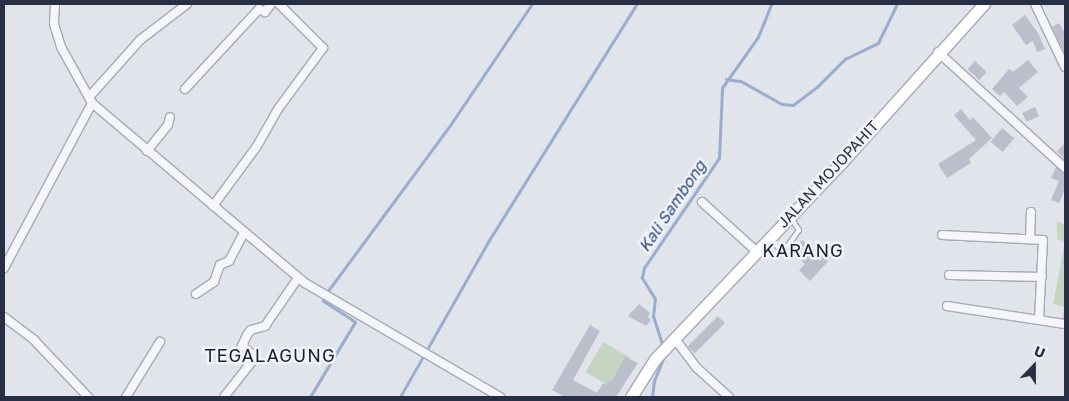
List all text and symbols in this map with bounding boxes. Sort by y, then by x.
street label: JALAN MOJOPAHIT [774,117,882,231]
water label: Kali Sambong [634,157,710,255]
district label: KARANG [761,239,845,261]
north arrow [1009,341,1059,391]
text: U [1032,342,1048,361]
district label: TEGALAGUNG [203,344,337,366]

